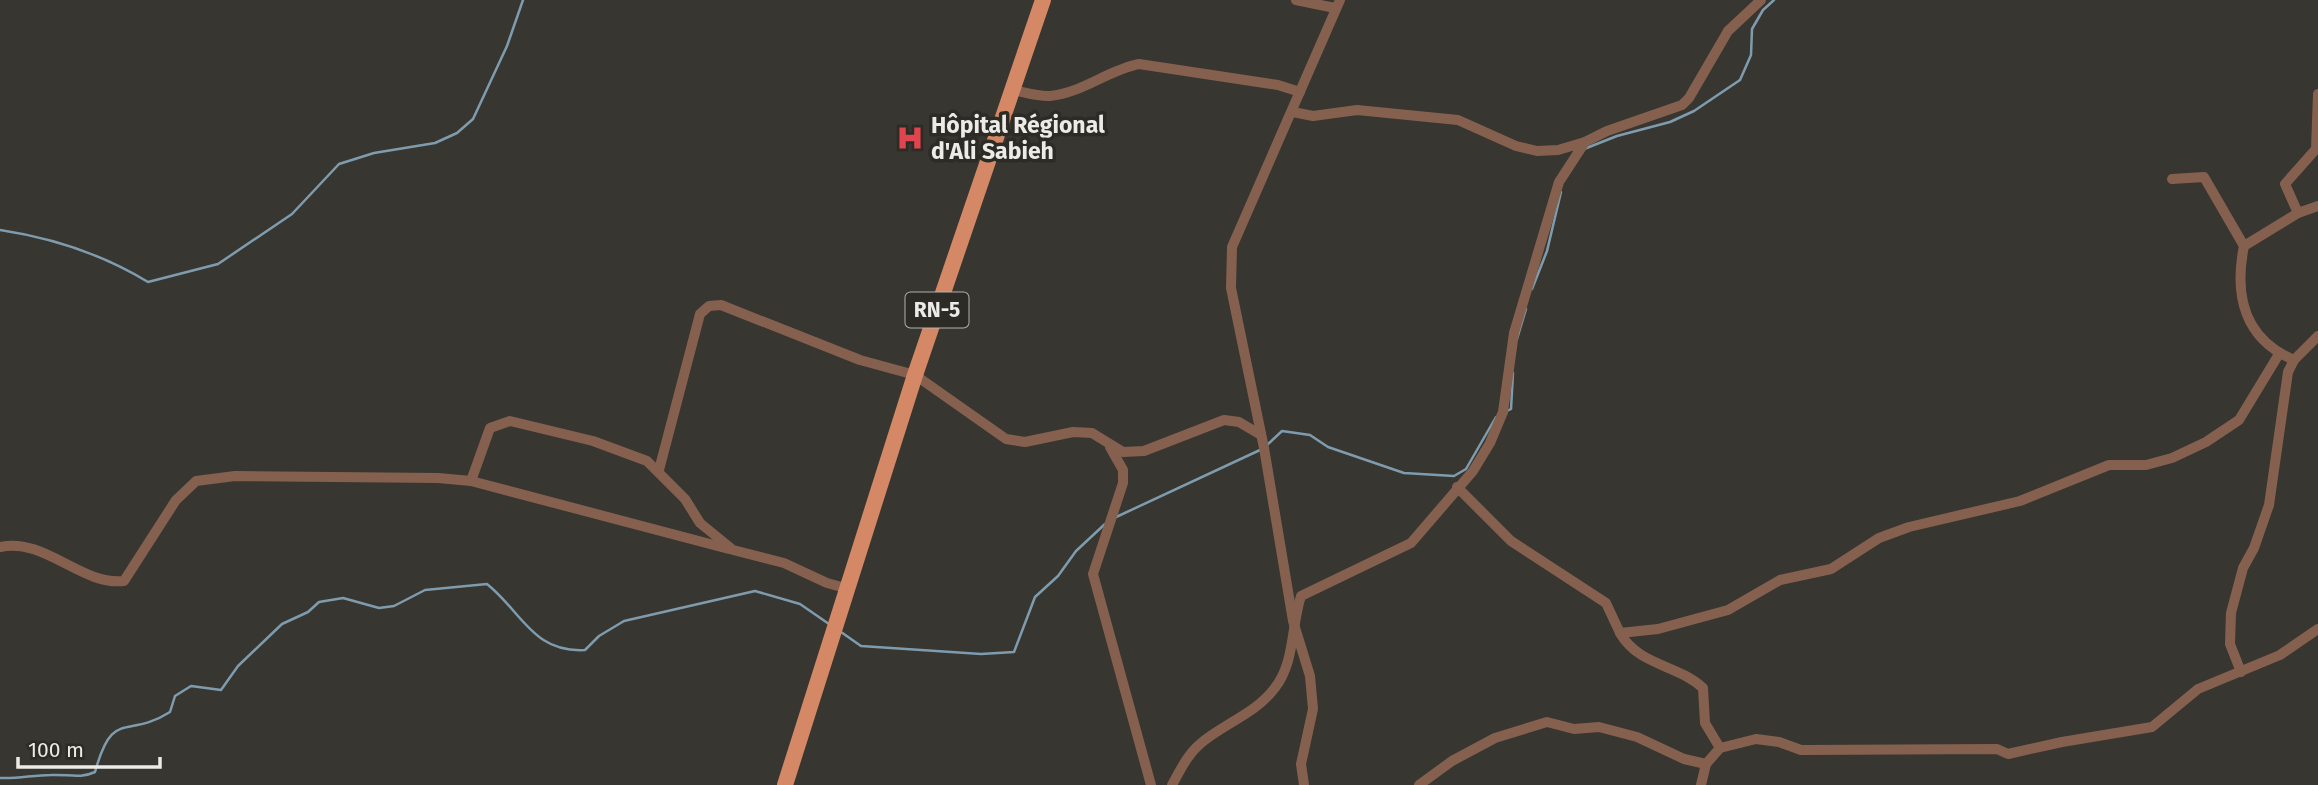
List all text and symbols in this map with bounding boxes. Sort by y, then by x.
place label: Hôpital Régional d'Ali Sabieh [931,111,1105,165]
hospital icon: Hôpital Régional d'Ali Sabieh [895,123,925,153]
road number: RN-5 [906,292,968,328]
scale bar [18,726,159,770]
text: 100 m [28,737,84,763]

